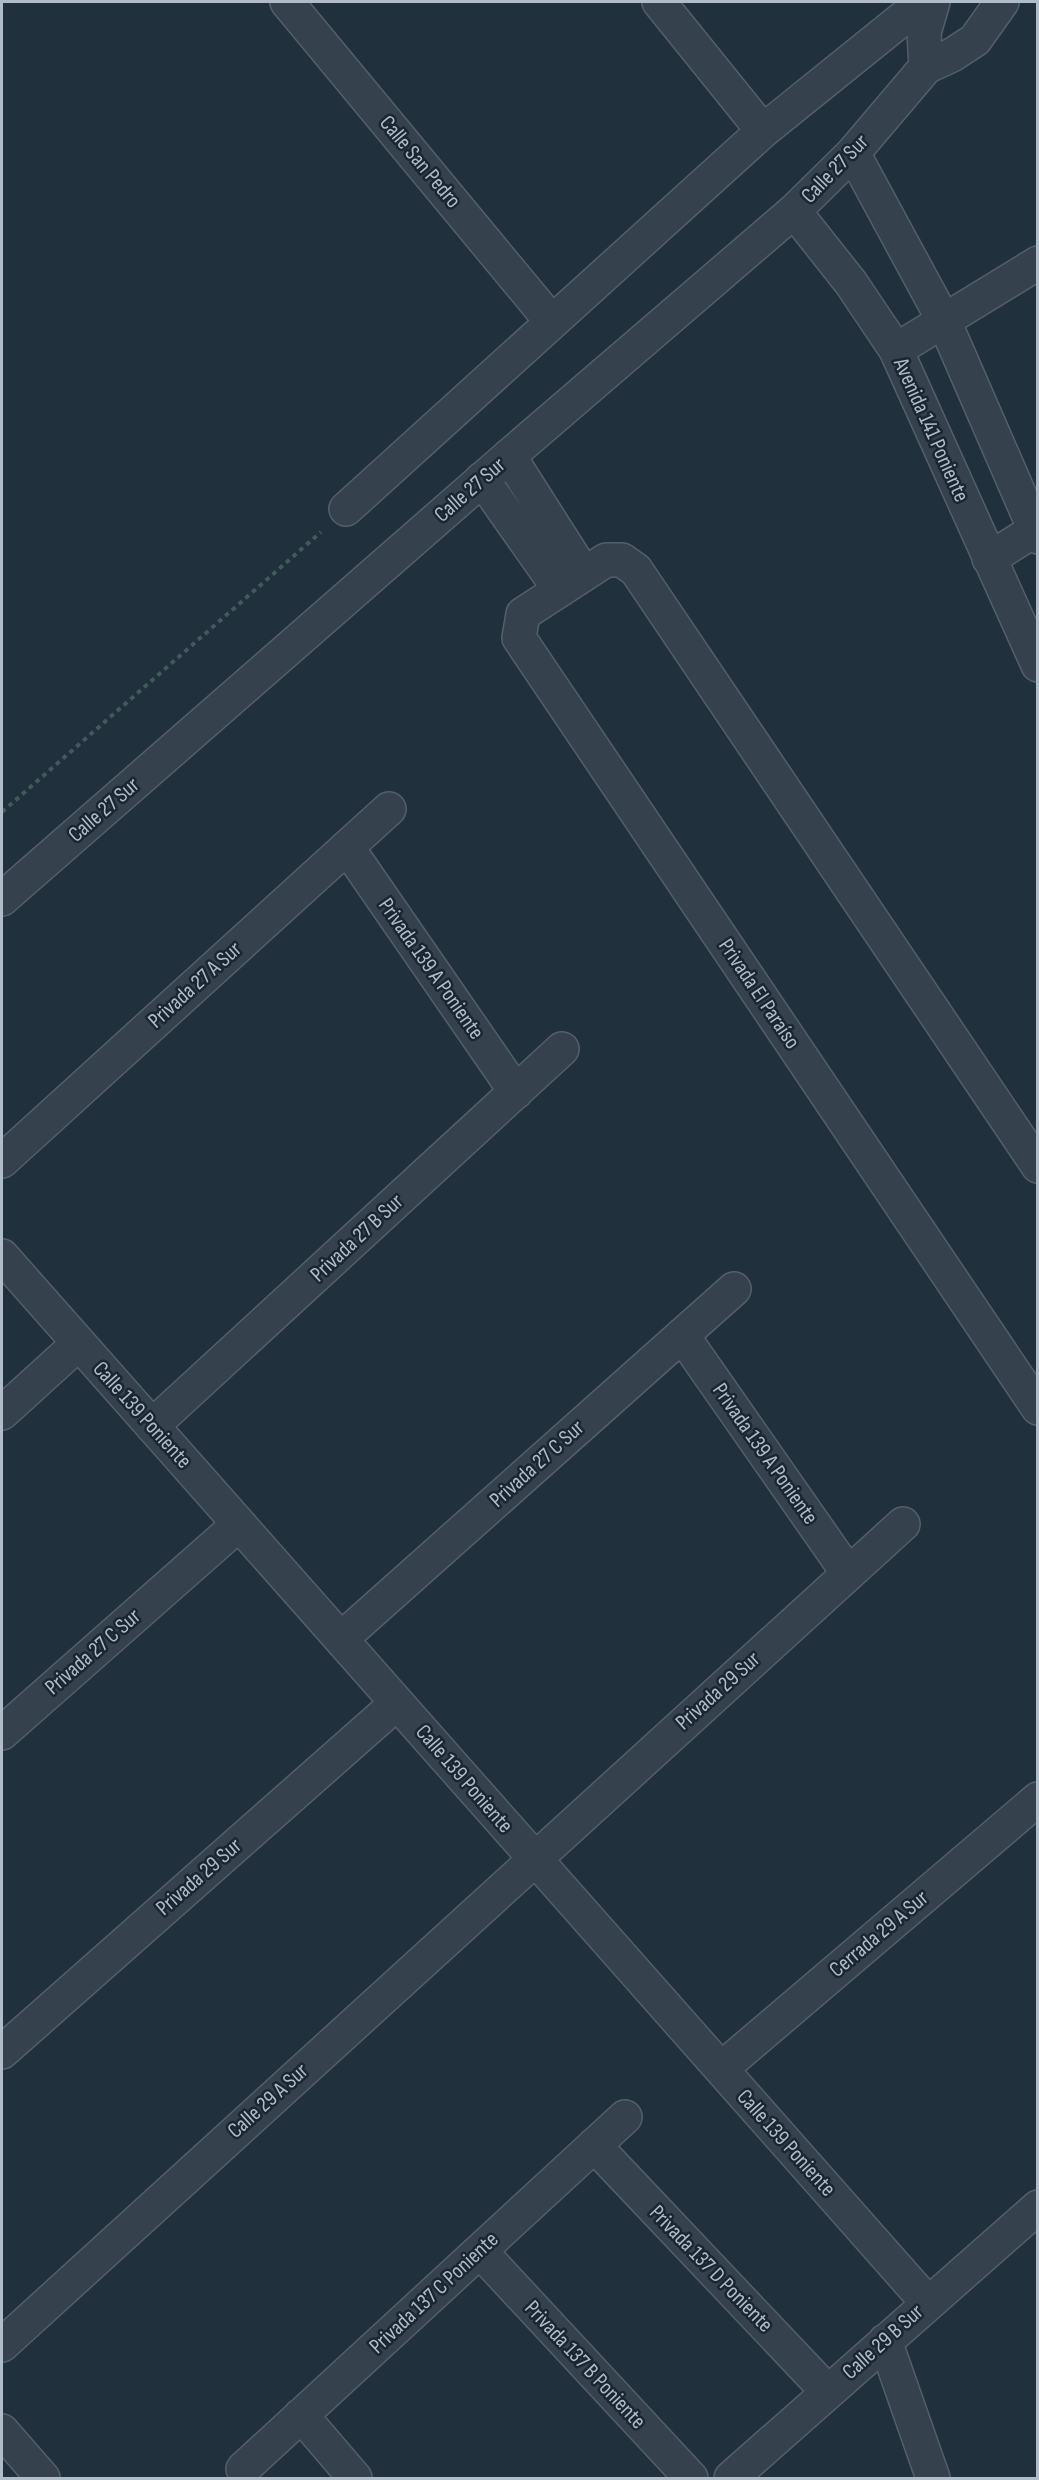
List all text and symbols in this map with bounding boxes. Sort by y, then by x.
street label: Calle San Pedro [374,110,466,214]
street label: Calle 27 Sur [796,129,874,209]
street label: Avenida 141 Poniente [887,353,975,506]
street label: Calle 27 Sur [429,452,511,528]
street label: Calle 27 Sur [63,772,145,848]
street label: Privada 139 A Poniente [372,893,490,1045]
street label: Privada El Paraíso [712,934,806,1054]
street label: Privada 27 A Sur [143,936,247,1034]
street label: Privada 27 B Sur [305,1188,409,1288]
street label: Calle 139 Poniente [87,1356,197,1474]
street label: Privada 139 A Poniente [706,1378,824,1530]
street label: Privada 27 C Sur [484,1414,590,1514]
street label: Privada 27 C Sur [40,1603,146,1701]
street label: Privada 29 Sur [670,1646,766,1736]
street label: Calle 139 Poniente [409,1719,519,1839]
street label: Privada 29 Sur [151,1832,247,1922]
street label: Cerrada 29 A Sur [824,1885,934,1983]
street label: Calle 29 A Sur [222,2058,314,2144]
street label: Calle 139 Poniente [731,2084,841,2202]
street label: Privada 137 D Poniente [643,2200,779,2338]
street label: Privada 137 C Poniente [364,2226,504,2360]
street label: Privada 137 B Poniente [519,2295,651,2435]
street label: Calle 29 B Sur [837,2299,929,2385]

